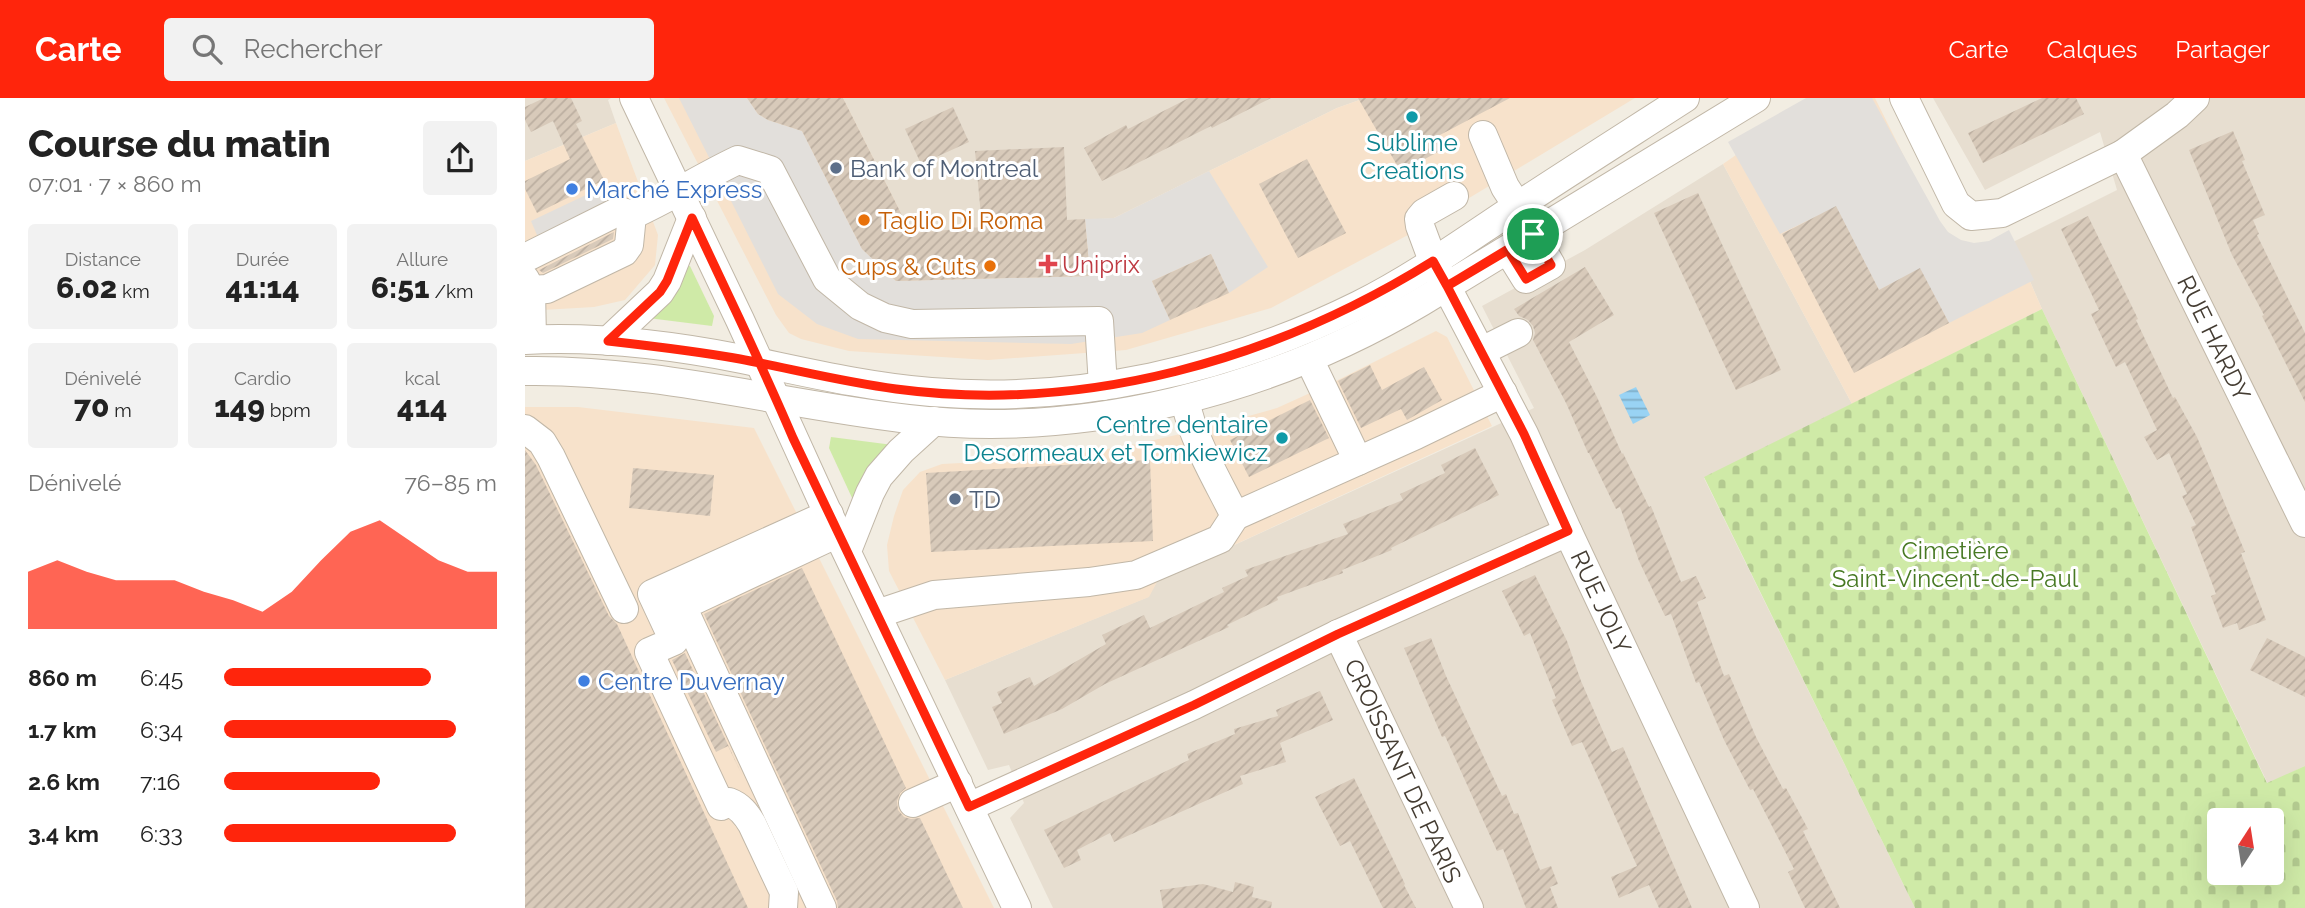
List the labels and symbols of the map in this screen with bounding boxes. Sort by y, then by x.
marker: Sublime Creations [1404,109,1420,125]
place label: Sublime Creations [1360,128,1464,185]
place label: Bank of Montreal [850,154,1039,183]
marker: Bank of Montreal [828,160,844,176]
place label: Marché Express [586,175,762,204]
marker: Marché Express [564,181,580,197]
pin [1503,204,1563,264]
place label: Taglio Di Roma [878,206,1043,235]
marker: Taglio Di Roma [856,212,872,228]
place label: Uniprix [1062,250,1140,279]
place label: Cups & Cuts [840,252,976,281]
marker: Uniprix [1040,256,1056,272]
marker: Cups & Cuts [982,258,998,274]
street label: RUE HARDY [2171,271,2257,406]
place label: Centre dentaire Desormeaux et Tomkiewicz [964,410,1268,467]
marker: Centre dentaire Desormeaux et Tomkiewicz [1274,430,1290,446]
place label: TD [969,485,1001,514]
marker: TD [947,491,963,507]
park label: Cimetière Saint-Vincent-de-Paul [1832,536,2079,593]
street label: RUE JOLY [1565,546,1638,658]
street label: CROISSANT DE PARIS [1338,654,1468,888]
place label: Centre Duvernay [598,667,785,696]
marker: Centre Duvernay [576,673,592,689]
north arrow [2207,808,2284,886]

